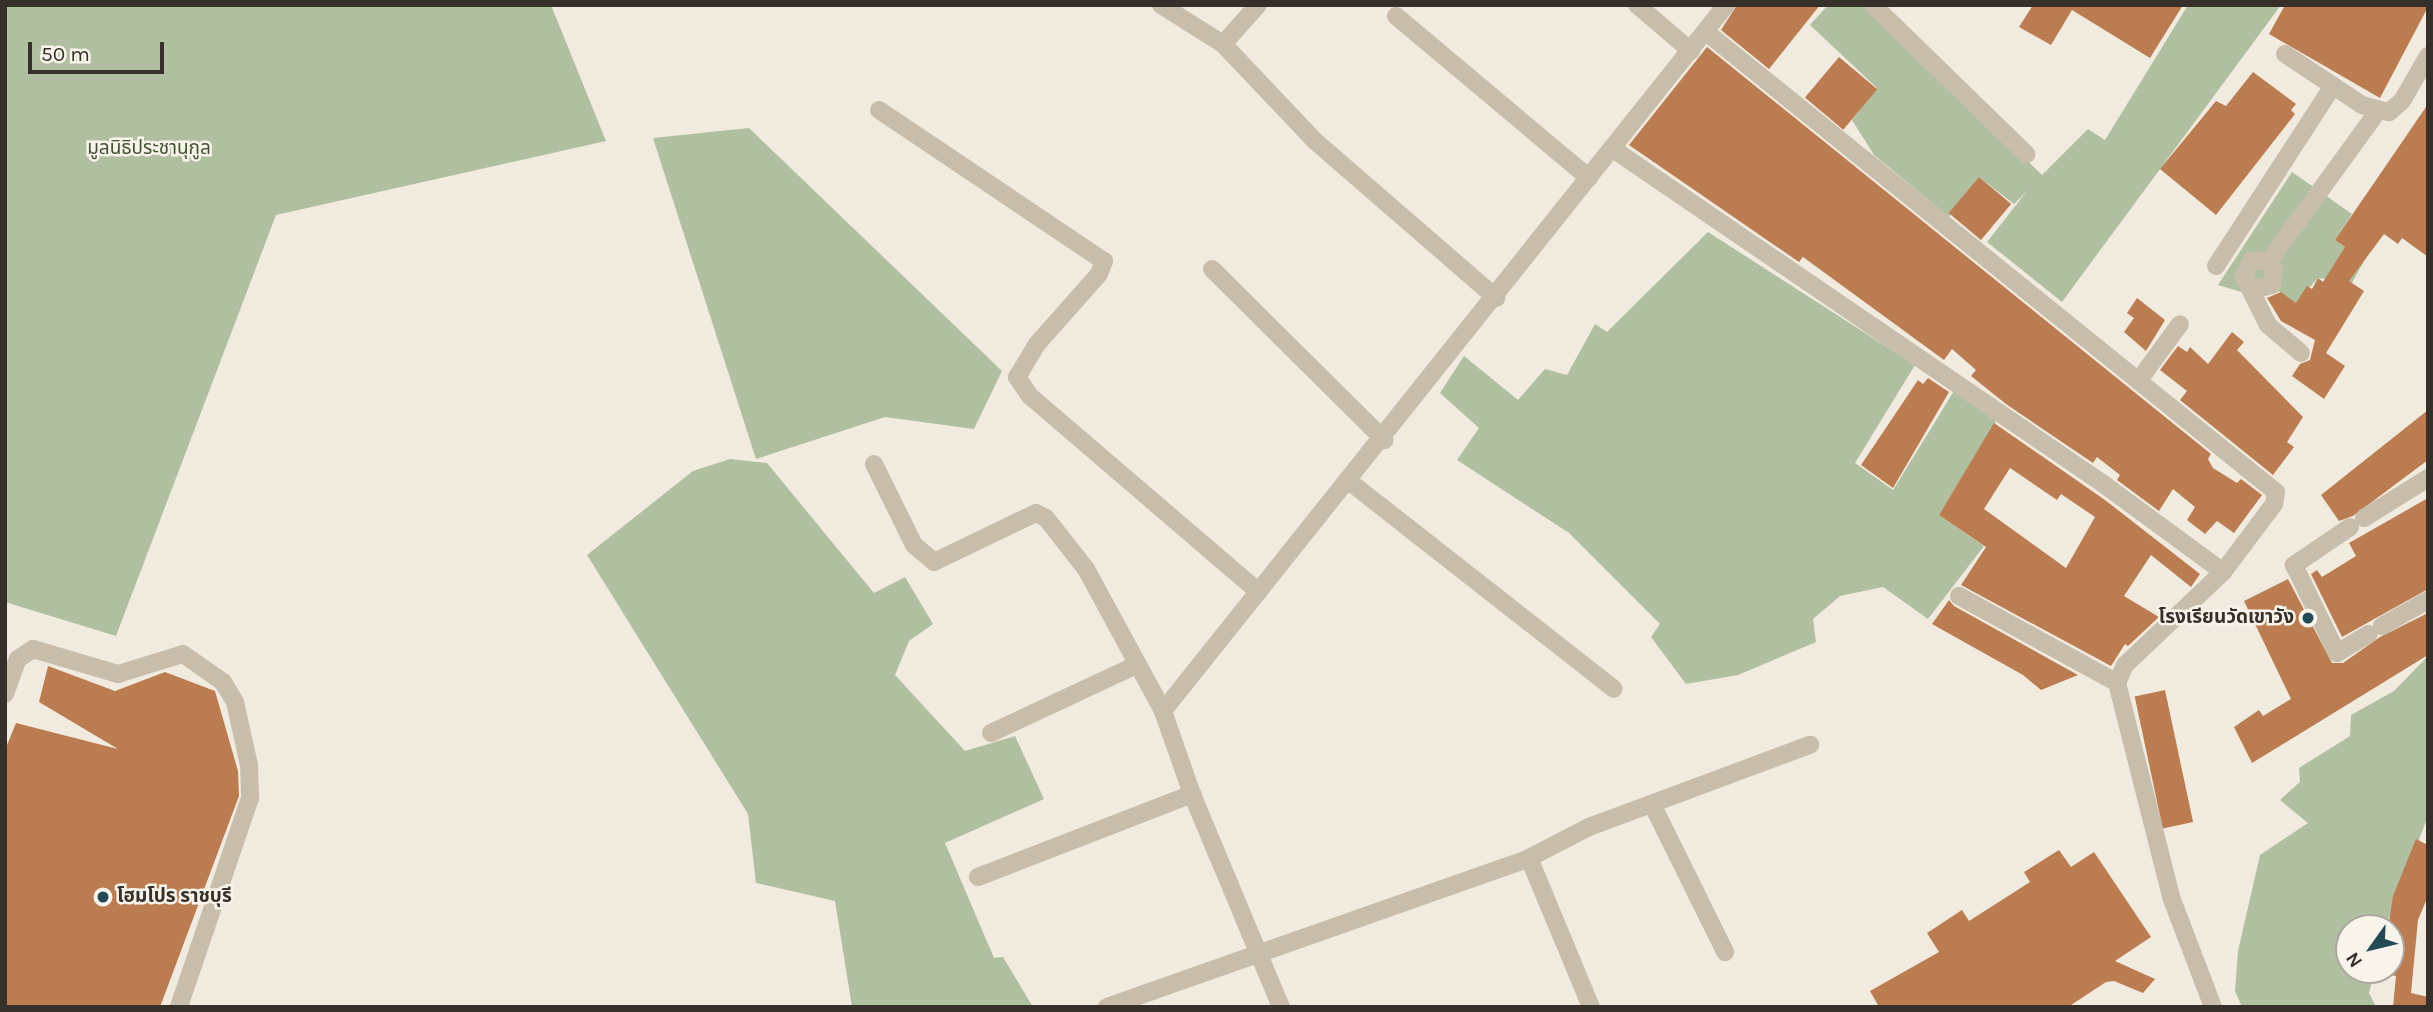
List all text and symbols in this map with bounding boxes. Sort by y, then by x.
scale bar [32,28,168,72]
text: 50 m [41,42,90,66]
park label: มูลนิธิประชานุกูล [87,138,211,160]
place label: โรงเรียนวัดเขาวัง [2159,607,2294,629]
marker: โรงเรียนวัดเขาวัง [2300,610,2316,626]
place label: โฮมโปร ราชบุรี [117,886,232,908]
marker: โฮมโปร ราชบุรี [95,889,111,905]
north arrow [2335,914,2405,984]
text: N [2341,948,2367,971]

